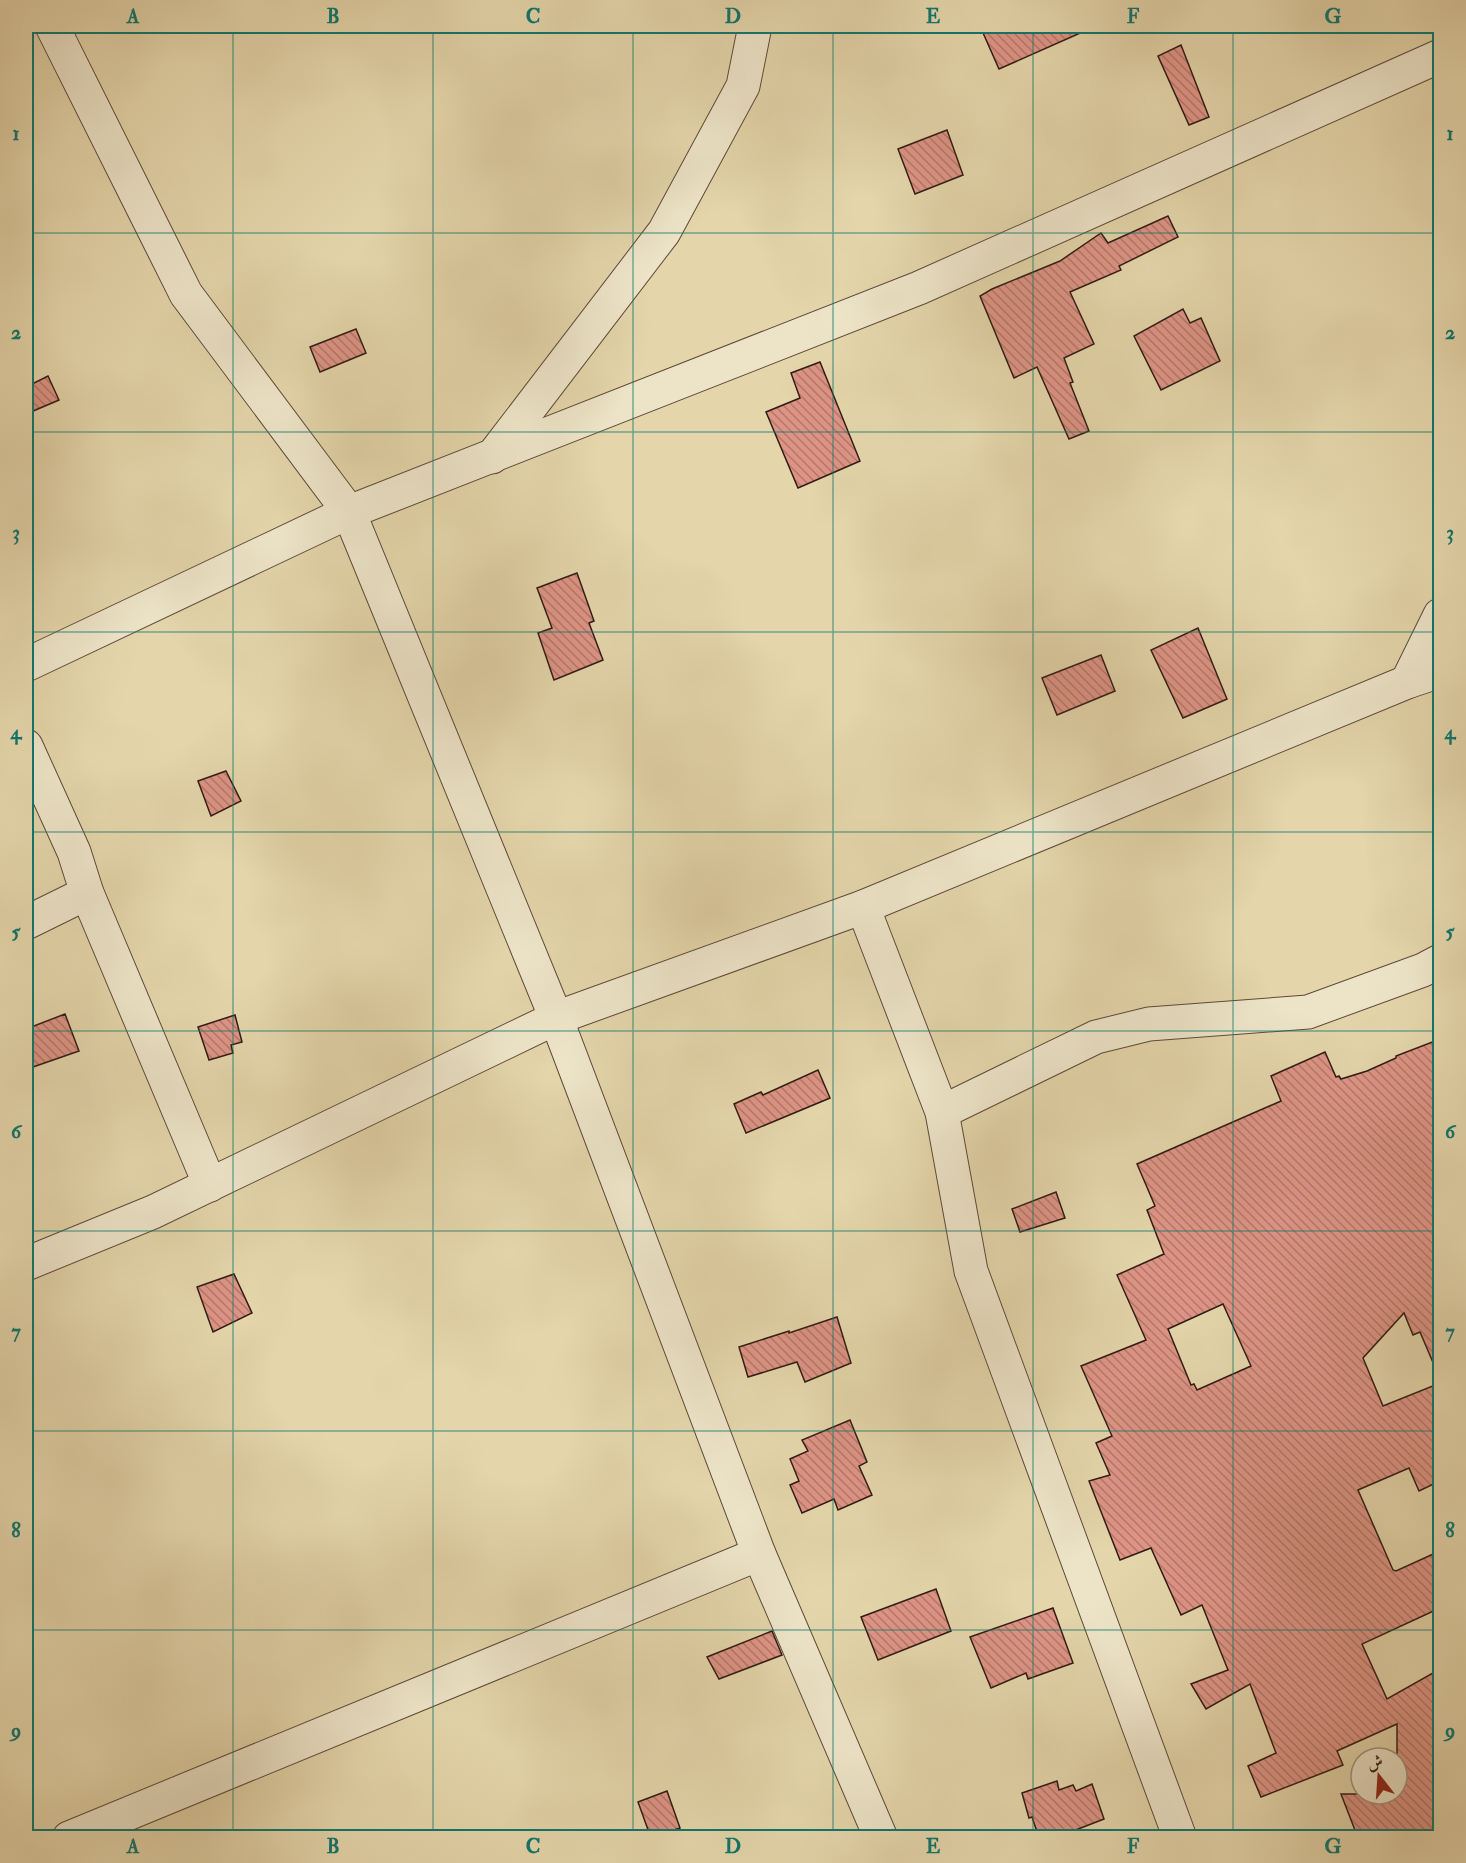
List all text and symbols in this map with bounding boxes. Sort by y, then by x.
text: A [126,4,140,29]
text: B [326,4,340,29]
text: C [526,4,540,29]
text: D [725,4,741,29]
text: E [926,4,941,29]
text: F [1127,4,1140,29]
text: G [1325,4,1342,29]
text: 1 [12,121,20,146]
text: 1 [1446,121,1454,146]
text: 2 [11,320,21,345]
text: 2 [1445,320,1455,345]
text: 3 [12,520,20,545]
text: 3 [1446,520,1454,545]
text: 4 [10,720,23,745]
text: 4 [1444,720,1457,745]
text: 5 [12,919,22,944]
text: 5 [1446,919,1456,944]
text: 6 [11,1119,23,1144]
text: 6 [1445,1119,1457,1144]
text: 7 [11,1319,21,1344]
text: 7 [1445,1319,1455,1344]
text: 8 [11,1518,21,1543]
text: 8 [1445,1518,1455,1543]
text: 9 [9,1718,21,1743]
text: 9 [1443,1718,1455,1743]
north arrow [1349,1746,1409,1806]
text: ش [1364,1751,1385,1774]
text: A [126,1834,140,1859]
text: B [326,1834,340,1859]
text: C [526,1834,540,1859]
text: D [725,1834,741,1859]
text: E [926,1834,941,1859]
text: F [1127,1834,1140,1859]
text: G [1325,1834,1342,1859]

